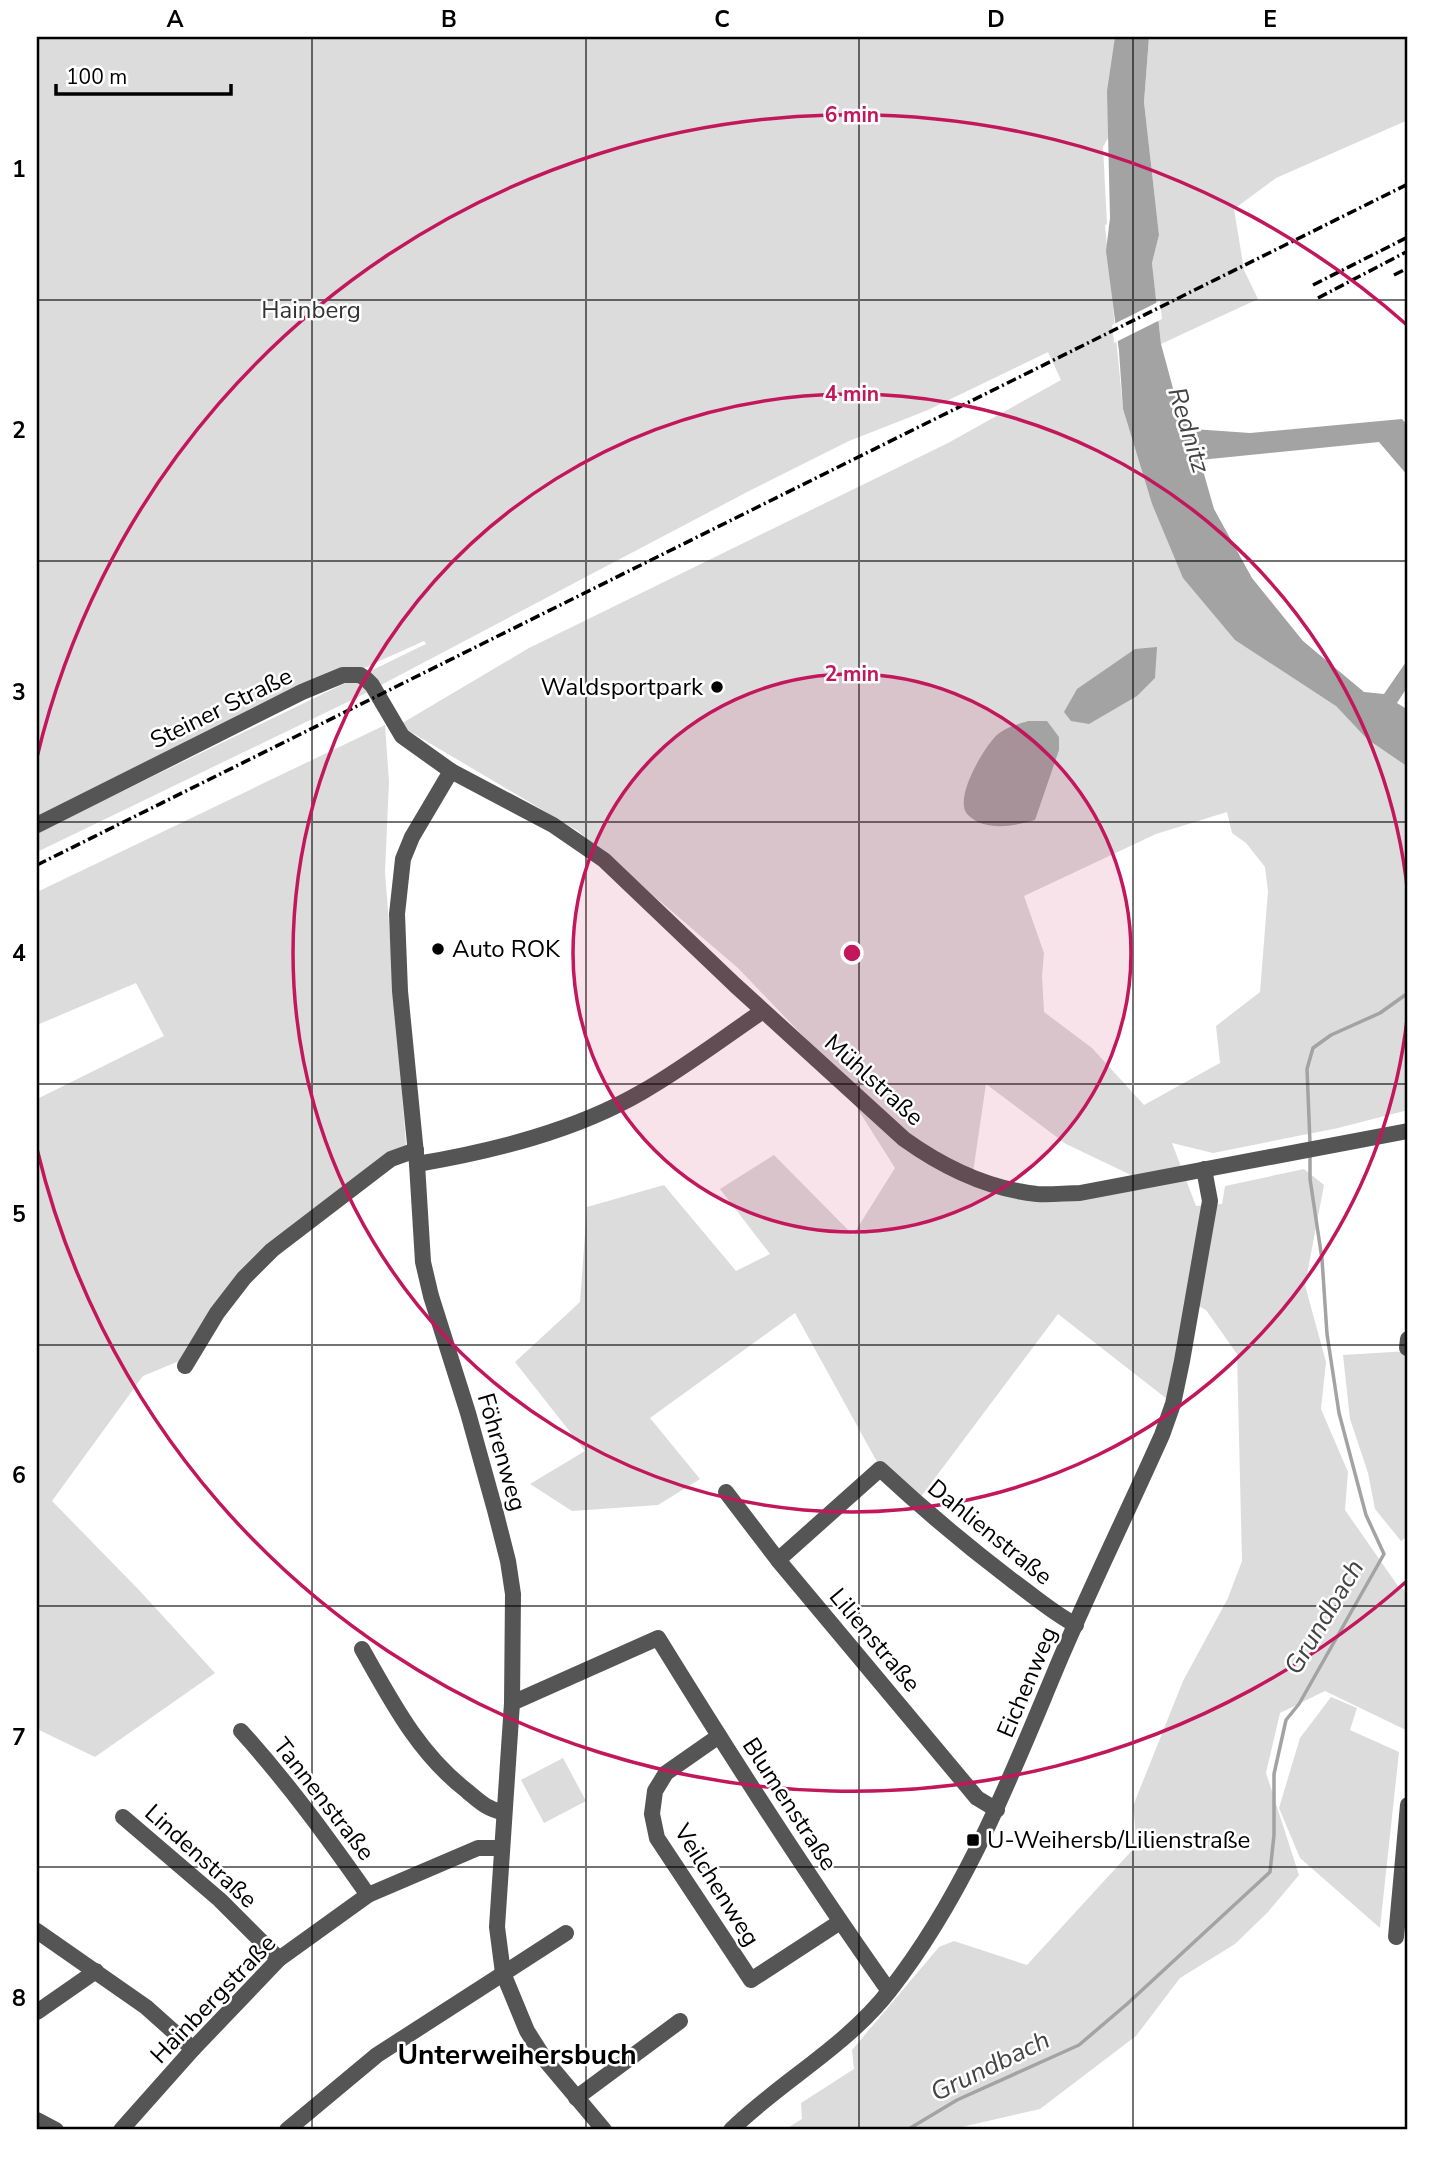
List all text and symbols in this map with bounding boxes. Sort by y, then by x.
text: A [166,4,184,35]
text: B [441,4,457,35]
text: C [714,4,730,35]
text: D [987,4,1005,35]
text: E [1263,4,1277,35]
scale bar [56,52,231,96]
text: 100 m [66,63,127,91]
text: 6 min [825,101,879,129]
text: 1 [12,154,26,185]
park label: Hainberg [261,294,361,326]
text: 4 min [825,380,879,408]
water label: Rednitz [1159,383,1219,477]
text: 2 [12,415,26,446]
street label: Steiner Straße [145,660,297,756]
text: 2 min [825,660,879,688]
place label: Waldsportpark [540,671,704,703]
text: 3 [12,677,26,708]
marker: Waldsportpark [709,679,725,695]
place label: Auto ROK [452,933,561,965]
text: 4 [12,938,26,969]
marker: Auto ROK [430,941,446,957]
centre of rings [840,941,864,965]
street label: Mühlstraße [818,1027,930,1133]
text: 5 [12,1199,26,1230]
street label: Föhrenweg [470,1389,534,1515]
text: 6 [12,1460,26,1491]
street label: Dahlienstraße [921,1472,1059,1592]
water label: Grundbach [1276,1553,1372,1681]
street label: Lilienstraße [822,1581,928,1699]
street label: Eichenweg [989,1622,1065,1742]
text: 7 [12,1722,26,1753]
street label: Tannenstraße [266,1731,382,1867]
street label: Blumenstraße [735,1731,845,1877]
street label: Lindenstraße [138,1797,264,1915]
street label: Veilchenweg [666,1817,767,1952]
place label: U-Weihersb/Lilienstraße [987,1824,1250,1856]
marker: U-Weihersb/Lilienstraße [965,1832,981,1848]
street label: Hainbergstraße [143,1927,283,2071]
text: 8 [12,1983,26,2014]
water label: Grundbach [925,2022,1055,2110]
district label: Unterweihersbuch [397,2036,637,2074]

